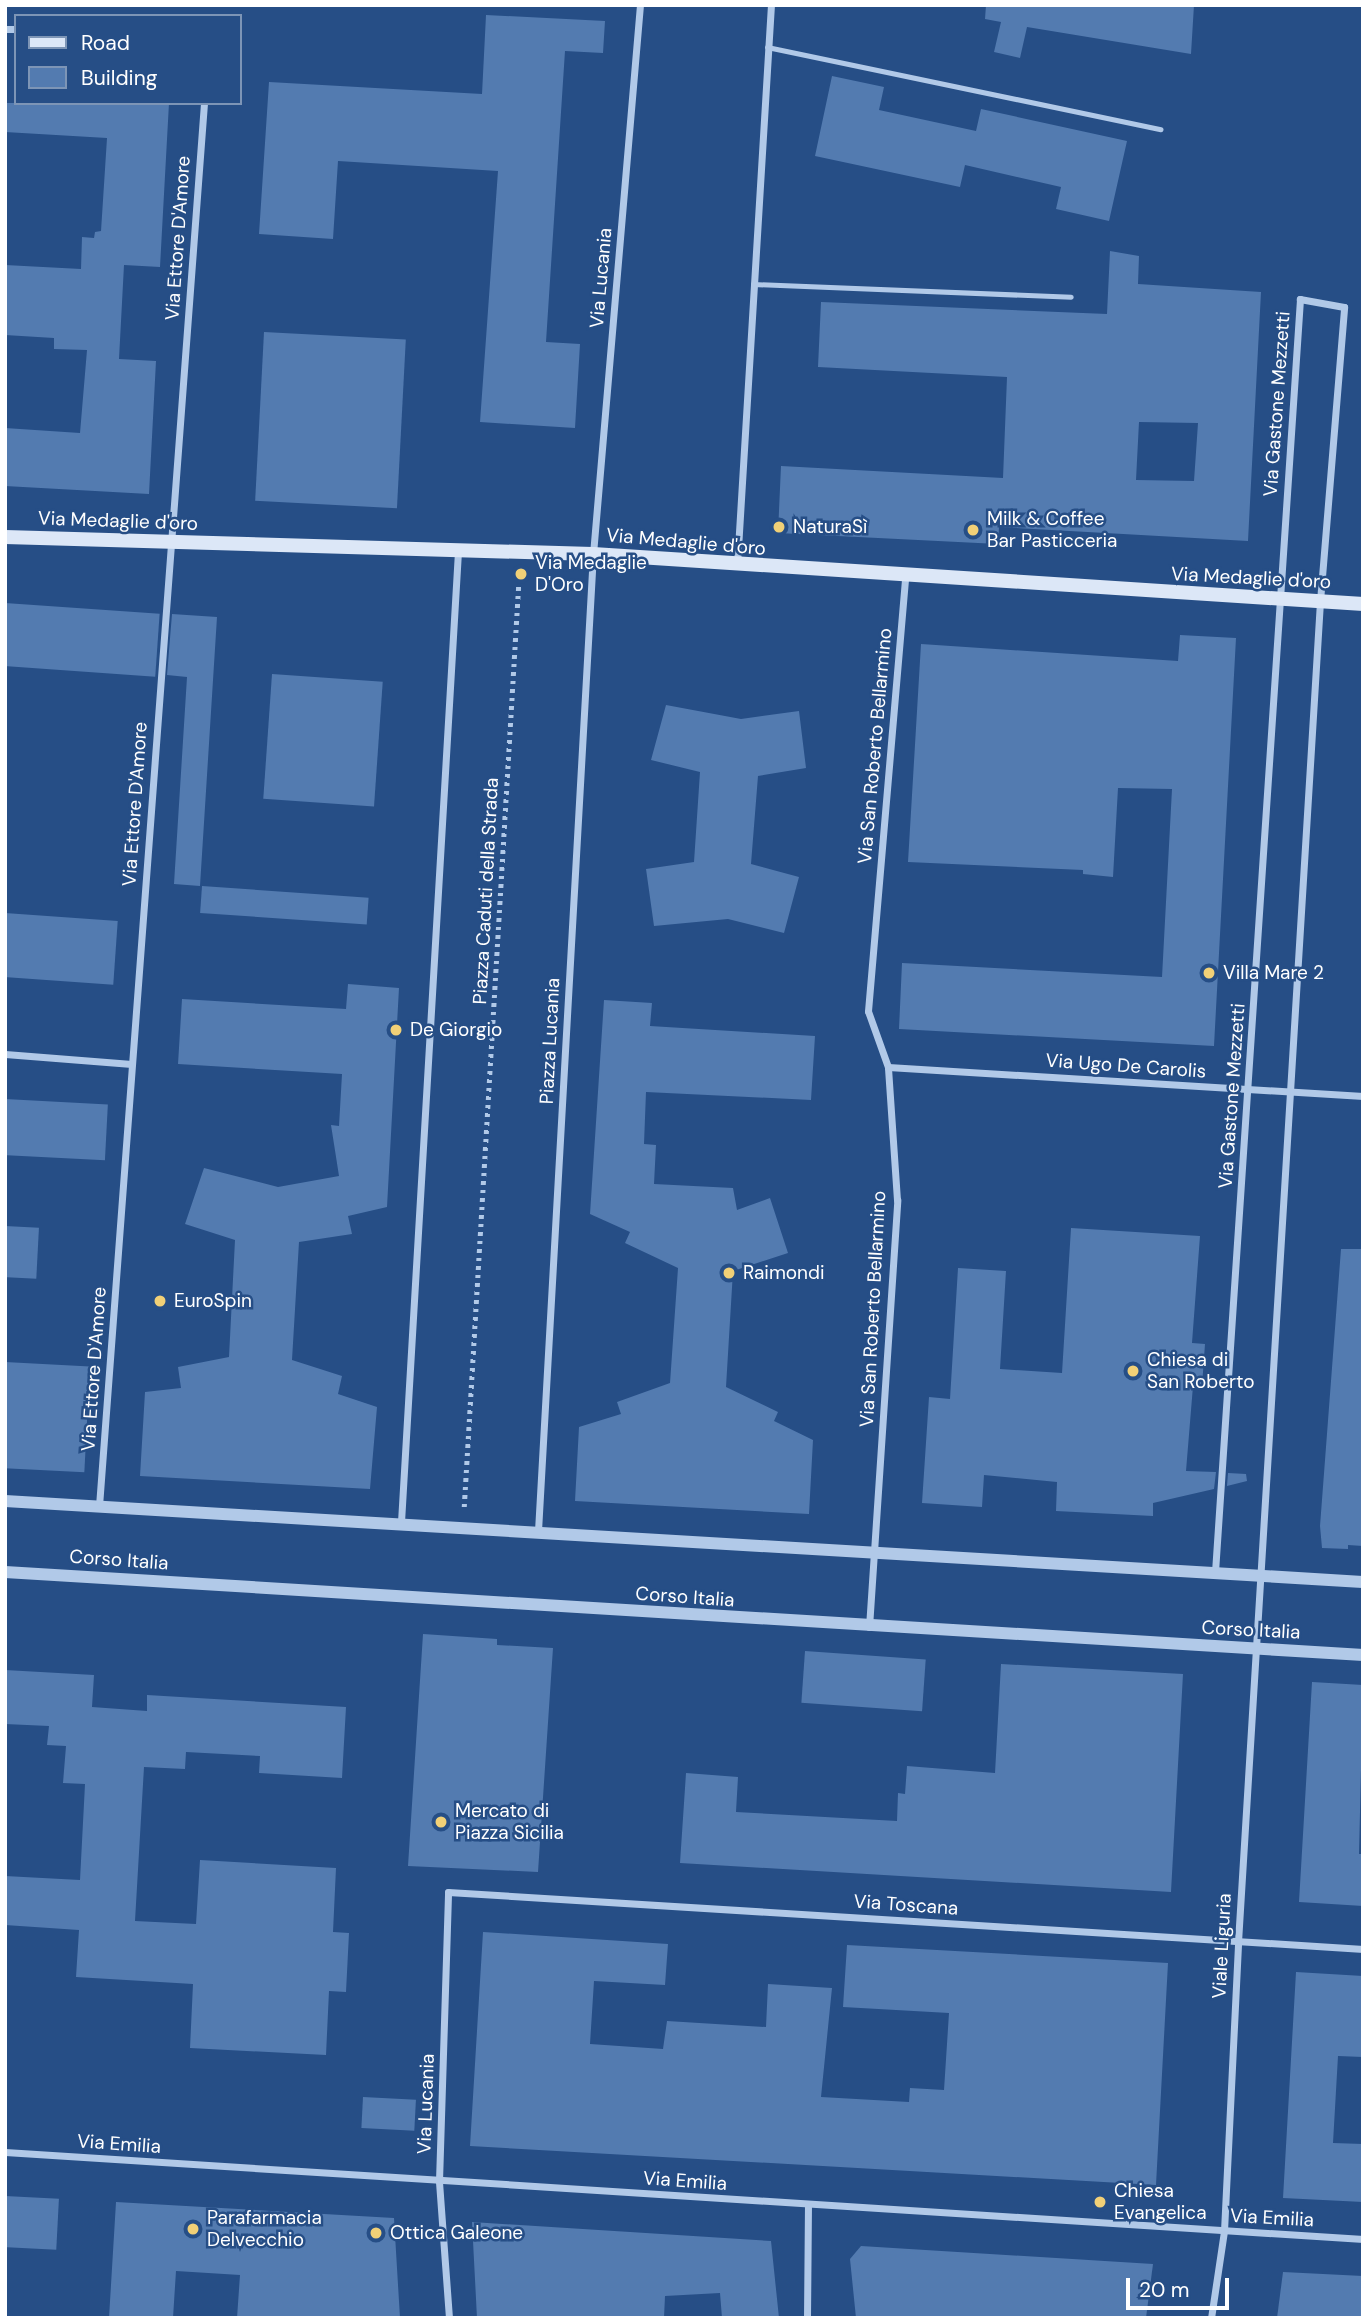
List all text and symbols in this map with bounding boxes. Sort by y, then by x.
legend [14,14,242,105]
text: Road [81,29,130,57]
text: Building [81,64,157,92]
street label: Via Ettore D'Amore [161,155,195,321]
street label: Via Lucania [585,227,617,329]
street label: Via Gastone Mezzetti [1259,311,1295,497]
street label: Via Medaglie d'oro [38,507,198,535]
place label: Milk & Coffee Bar Pasticceria [987,508,1117,552]
place label: NaturaSì [793,516,867,538]
marker: NaturaSì [771,519,787,535]
marker: Milk & Coffee Bar Pasticceria [965,522,981,538]
street label: Via Medaglie d'oro [605,524,767,560]
place label: Via Medaglie D'Oro [535,552,647,596]
street label: Via Medaglie d'oro [1170,562,1332,594]
marker: Via Medaglie D'Oro [513,566,529,582]
street label: Via San Roberto Bellarmino [853,627,897,865]
street label: Via Ettore D'Amore [118,721,152,887]
street label: Piazza Caduti della Strada [469,777,503,1005]
place label: Villa Mare 2 [1223,962,1324,984]
marker: Villa Mare 2 [1201,965,1217,981]
street label: Piazza Lucania [535,977,565,1105]
street label: Via Gastone Mezzetti [1214,1003,1250,1189]
place label: De Giorgio [410,1019,502,1041]
marker: De Giorgio [388,1022,404,1038]
street label: Via Ugo De Carolis [1045,1049,1207,1083]
street label: Via San Roberto Bellarmino [855,1190,891,1428]
place label: Raimondi [743,1262,824,1284]
marker: Raimondi [721,1265,737,1281]
street label: Via Ettore D'Amore [77,1286,111,1452]
place label: EuroSpin [174,1290,252,1312]
marker: EuroSpin [152,1293,168,1309]
place label: Chiesa di San Roberto [1147,1349,1254,1393]
marker: Chiesa di San Roberto [1125,1363,1141,1379]
street label: Corso Italia [69,1545,169,1575]
street label: Corso Italia [635,1582,735,1612]
street label: Corso Italia [1201,1616,1301,1644]
place label: Mercato di Piazza Sicilia [455,1800,564,1844]
marker: Mercato di Piazza Sicilia [433,1814,449,1830]
street label: Via Toscana [853,1890,959,1920]
street label: Viale Liguria [1208,1893,1236,1999]
street label: Via Lucania [413,2053,439,2155]
street label: Via Emilia [76,2130,162,2158]
street label: Via Emilia [642,2167,728,2195]
place label: Chiesa Evangelica [1114,2180,1207,2224]
marker: Chiesa Evangelica [1092,2194,1108,2210]
street label: Via Emilia [1229,2204,1315,2232]
place label: Parafarmacia Delvecchio [207,2207,322,2251]
marker: Parafarmacia Delvecchio [185,2221,201,2237]
place label: Ottica Galeone [390,2222,523,2244]
marker: Ottica Galeone [368,2225,384,2241]
scale bar [1130,2264,1233,2308]
text: 20 m [1139,2276,1190,2304]

